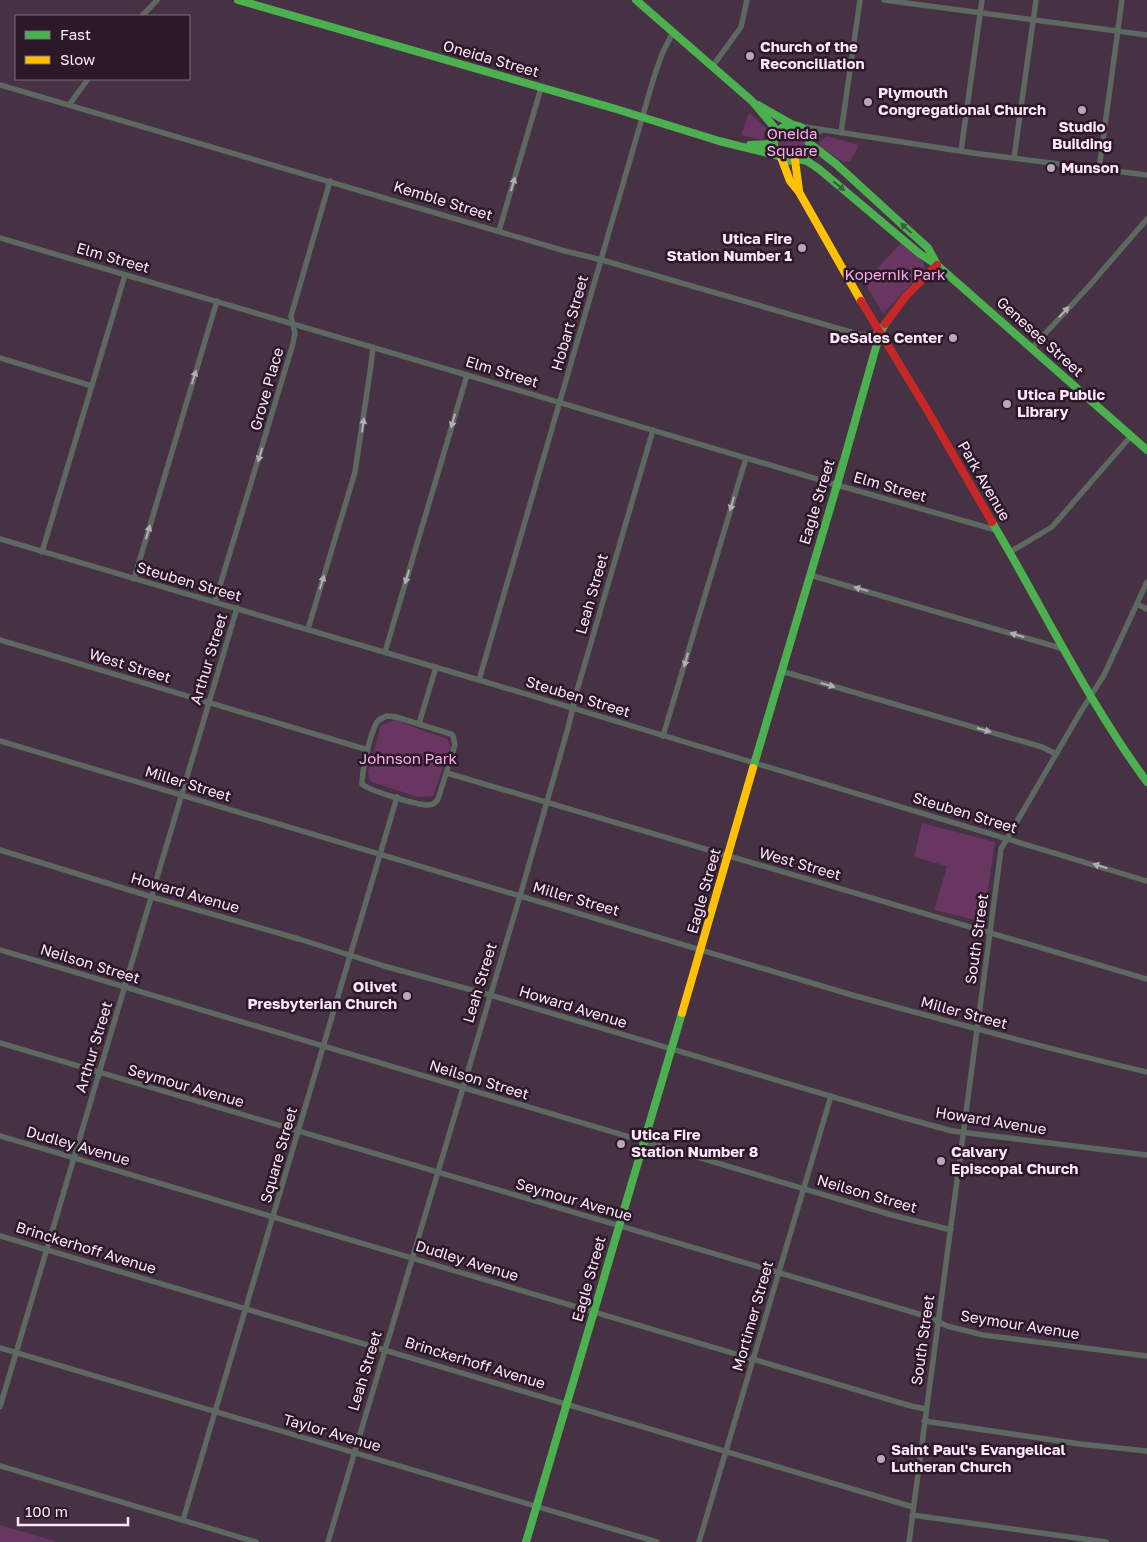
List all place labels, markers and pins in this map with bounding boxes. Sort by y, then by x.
place label: Church of the Reconciliation [760,37,865,72]
marker: Church of the Reconciliation [744,50,756,62]
place label: Plymouth Congregational Church [878,83,1046,118]
marker: Plymouth Congregational Church [862,96,874,108]
marker: Studio Building [1076,104,1088,116]
place label: Studio Building [1052,117,1112,152]
place label: Munson [1061,158,1119,176]
marker: Munson [1045,162,1057,174]
place label: Utica Fire Station Number 1 [667,229,792,264]
marker: Utica Fire Station Number 1 [796,242,808,254]
place label: DeSales Center [829,328,943,346]
marker: DeSales Center [947,332,959,344]
place label: Utica Public Library [1017,385,1105,420]
marker: Utica Public Library [1001,398,1013,410]
place label: Olivet Presbyterian Church [248,977,397,1012]
marker: Olivet Presbyterian Church [401,990,413,1002]
place label: Utica Fire Station Number 8 [631,1125,758,1160]
marker: Utica Fire Station Number 8 [615,1138,627,1150]
place label: Calvary Episcopal Church [951,1142,1078,1177]
marker: Calvary Episcopal Church [935,1155,947,1167]
place label: Saint Paul's Evangelical Lutheran Church [891,1440,1065,1475]
marker: Saint Paul's Evangelical Lutheran Church [875,1453,887,1465]

